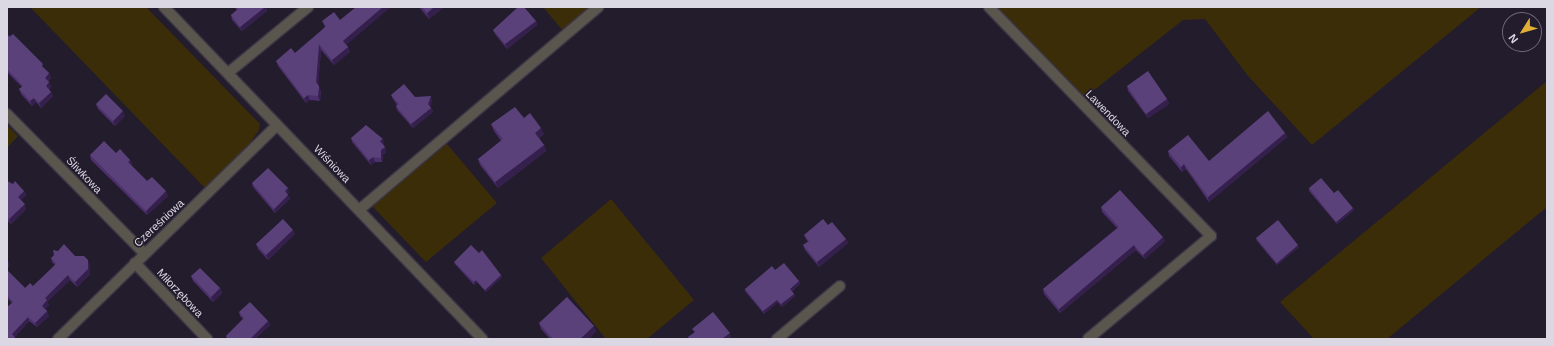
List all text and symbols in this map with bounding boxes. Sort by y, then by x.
north arrow [1502,12,1542,52]
text: N [1506,32,1520,45]
street label: Lawendowa [1083,87,1133,139]
street label: Wiśniowa [311,142,353,186]
street label: Śliwkowa [63,154,105,196]
street label: Czereśniowa [131,196,187,250]
street label: Miłorzębowa [154,266,206,320]

